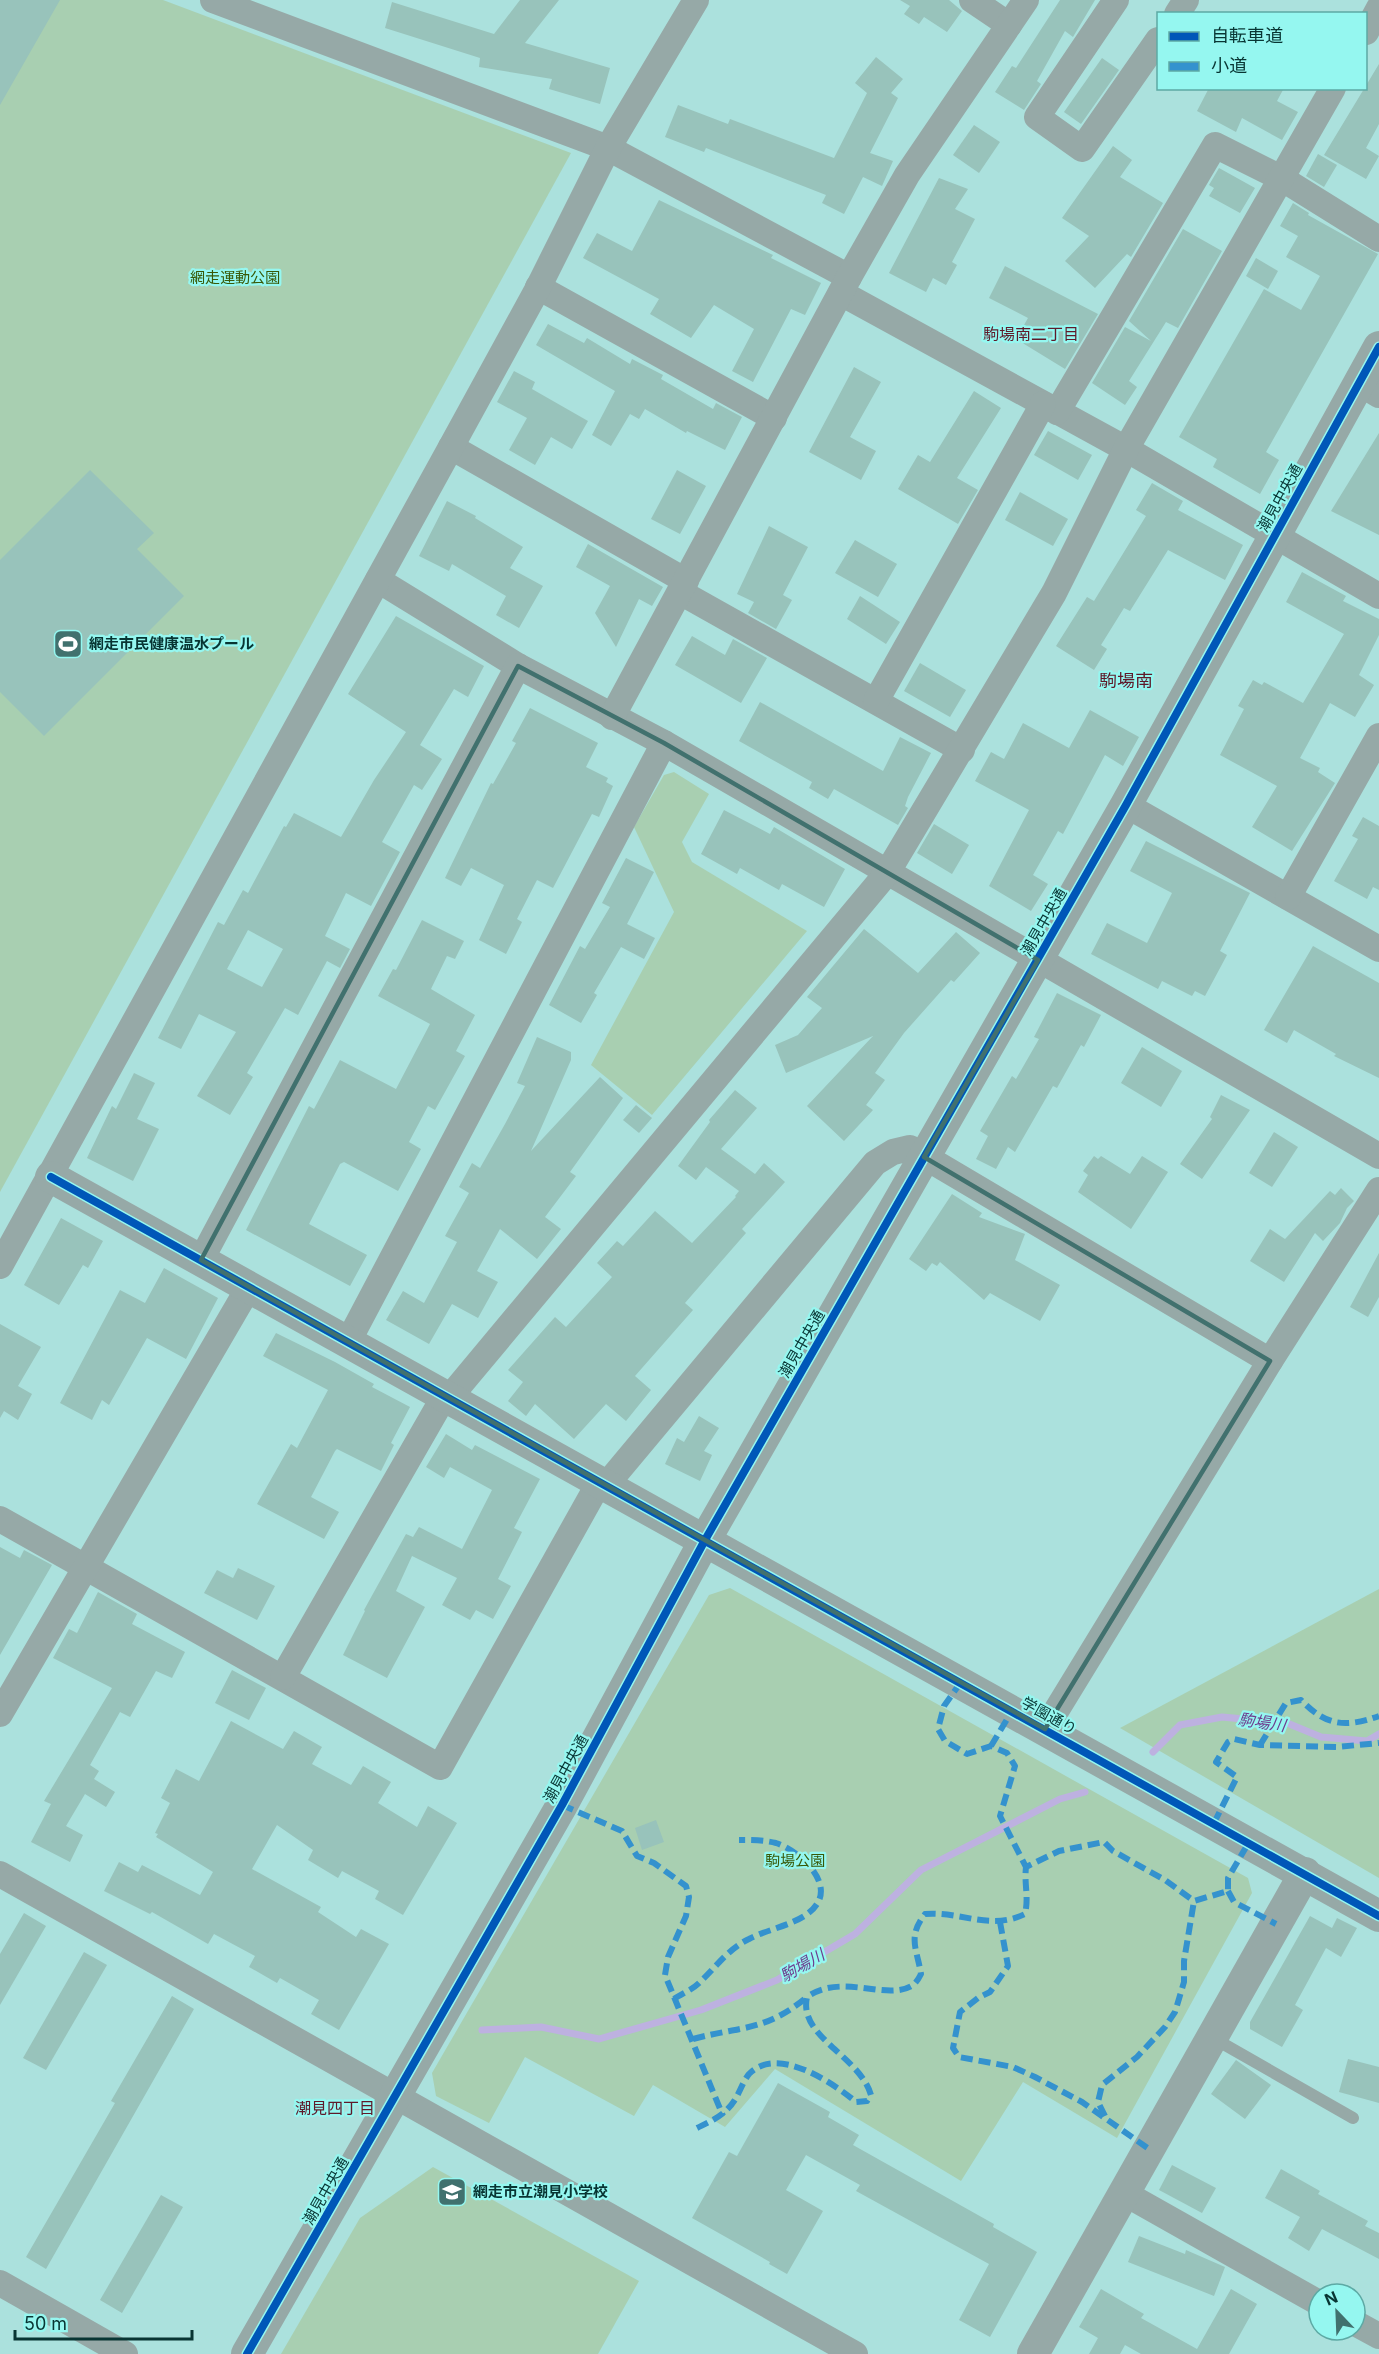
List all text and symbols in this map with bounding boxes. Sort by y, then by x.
legend [1157,12,1367,90]
text: 自転車道 [1211,25,1283,46]
text: 小道 [1211,55,1247,76]
park label: 網走運動公園 [190,268,280,287]
district label: 駒場南二丁目 [983,324,1079,344]
street label: 潮見中央通 [1253,460,1306,535]
sports icon: 網走市民健康温水プール [52,628,84,660]
place label: 網走市民健康温水プール [89,634,254,653]
district label: 駒場南 [1099,670,1153,691]
street label: 潮見中央通 [1017,885,1071,959]
street label: 潮見中央通 [775,1307,829,1381]
street label: 学園通り [1018,1693,1080,1738]
water label: 駒場川 [1237,1709,1289,1736]
street label: 潮見中央通 [539,1731,592,1806]
park label: 駒場公園 [765,1851,825,1870]
water label: 駒場川 [776,1943,830,1986]
district label: 潮見四丁目 [295,2098,375,2118]
street label: 潮見中央通 [299,2154,353,2228]
school or university icon: 網走市立潮見小学校 [436,2176,468,2208]
place label: 網走市立潮見小学校 [473,2182,608,2201]
north arrow [1307,2282,1367,2342]
text: N [1322,2287,1341,2310]
scale bar [15,2303,192,2341]
text: 50 m [24,2313,67,2334]

